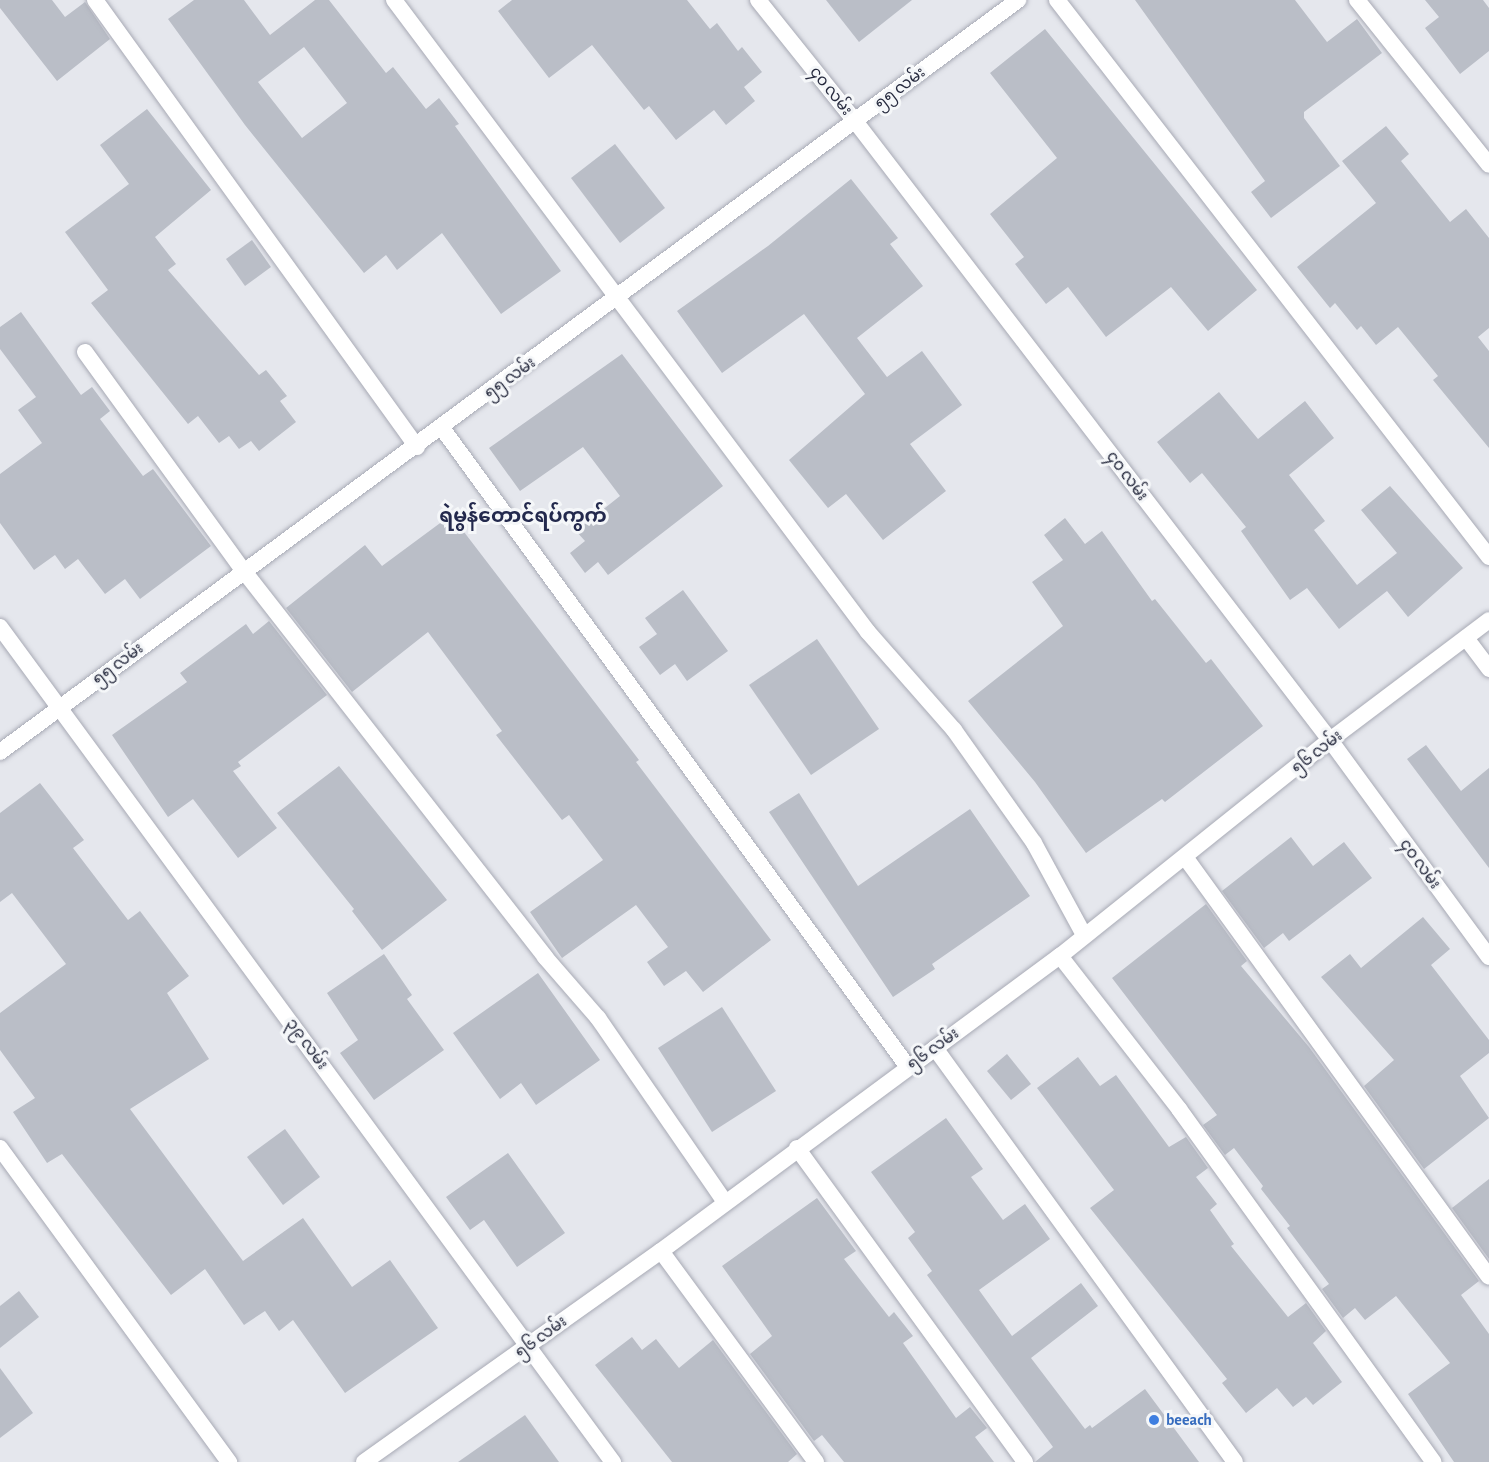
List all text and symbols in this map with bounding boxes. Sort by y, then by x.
street label: ၄၀ လမ်း [806,63,856,119]
street label: ၅၅ လမ်း [871,63,929,113]
street label: ၅၅ လမ်း [481,353,539,403]
street label: ၄၀ လမ်း [1102,447,1152,505]
district label: ရဲမွန်တောင်ရပ်ကွက် [439,504,607,528]
street label: ၅၅ လမ်း [89,639,147,689]
street label: ၅၆ လမ်း [1288,726,1346,778]
street label: ၄၀ လမ်း [1395,835,1445,893]
street label: ၃၉ လမ်း [282,1015,332,1073]
street label: ၅၆ လမ်း [903,1024,963,1074]
street label: ၅၆ လမ်း [511,1312,571,1362]
place label: beeach [1166,1410,1212,1430]
marker: beeach [1147,1413,1161,1427]

